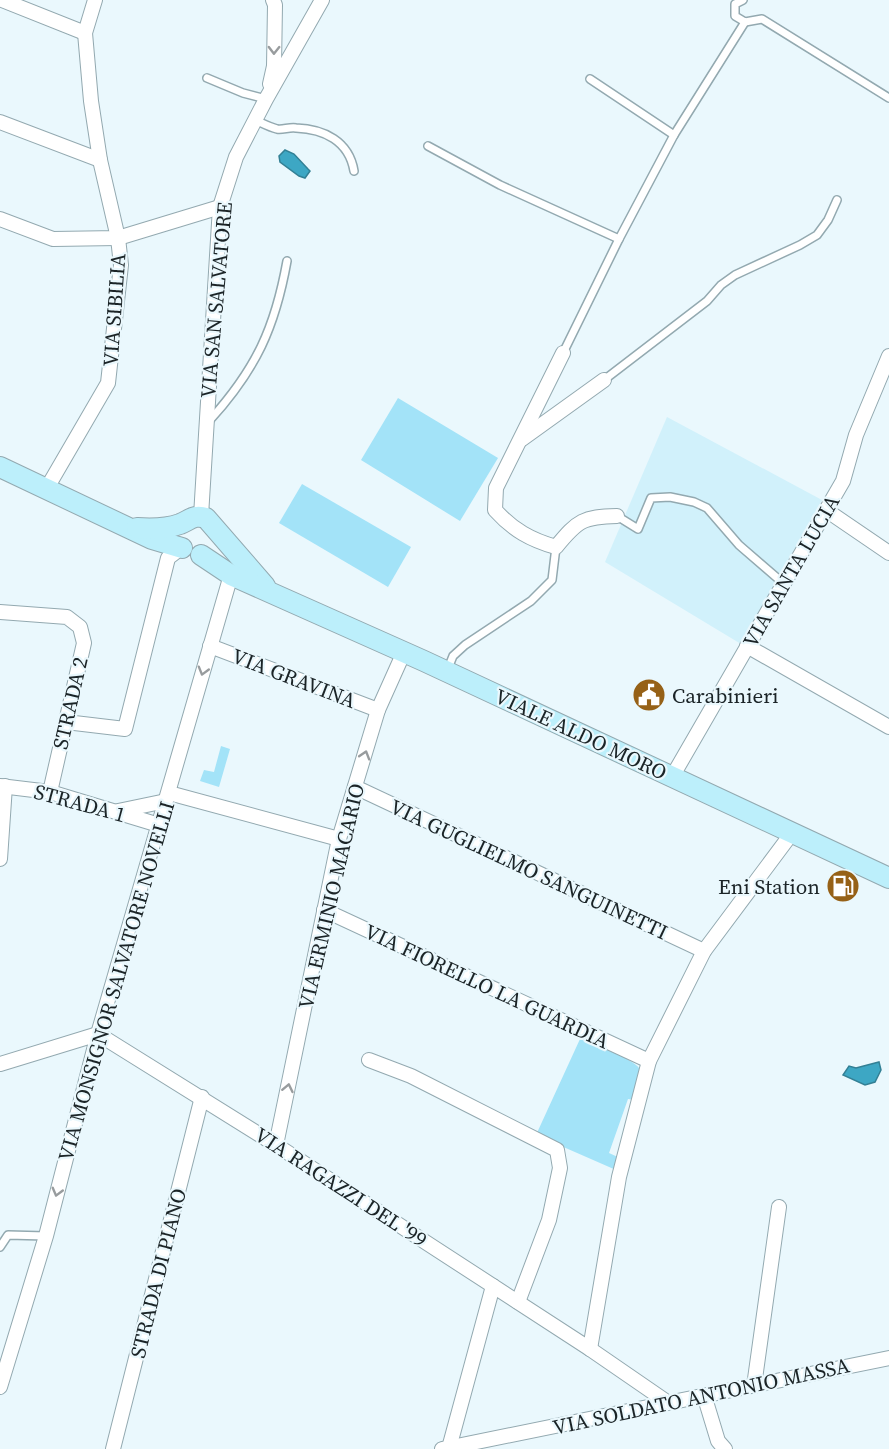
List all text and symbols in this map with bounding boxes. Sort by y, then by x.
one-way arrow [268,45,280,54]
street label: VIA SAN SALVATORE [193,201,239,399]
street label: VIA SIBILIA [96,252,132,368]
street label: VIA SANTA LUCIA [736,489,846,652]
street label: VIA GRAVINA [228,641,360,715]
street label: STRADA 2 [45,654,95,752]
one-way arrow [198,665,210,676]
public building icon: Carabinieri [631,677,667,713]
street label: VIALE ALDO MORO [490,681,672,787]
place label: Carabinieri [672,681,778,710]
one-way arrow [357,750,370,761]
street label: STRADA 1 [31,777,129,829]
street label: VIA ERMINIO MACARIO [291,780,371,1012]
street label: VIA GUGLIELMO SANGUINETTI [385,792,673,946]
street label: VIA MONSIGNOR SALVATORE NOVELLI [51,798,181,1164]
fuel station icon: Eni Station [825,868,861,904]
place label: Eni Station [718,872,820,901]
street label: VIA FIORELLO LA GUARDIA [360,916,614,1056]
one-way arrow [281,1083,294,1093]
street label: VIA RAGAZZI DEL '99 [249,1120,433,1254]
street label: STRADA DI PIANO [123,1185,193,1361]
one-way arrow [52,1187,65,1197]
street label: VIA SOLDATO ANTONIO MASSA [550,1350,852,1442]

